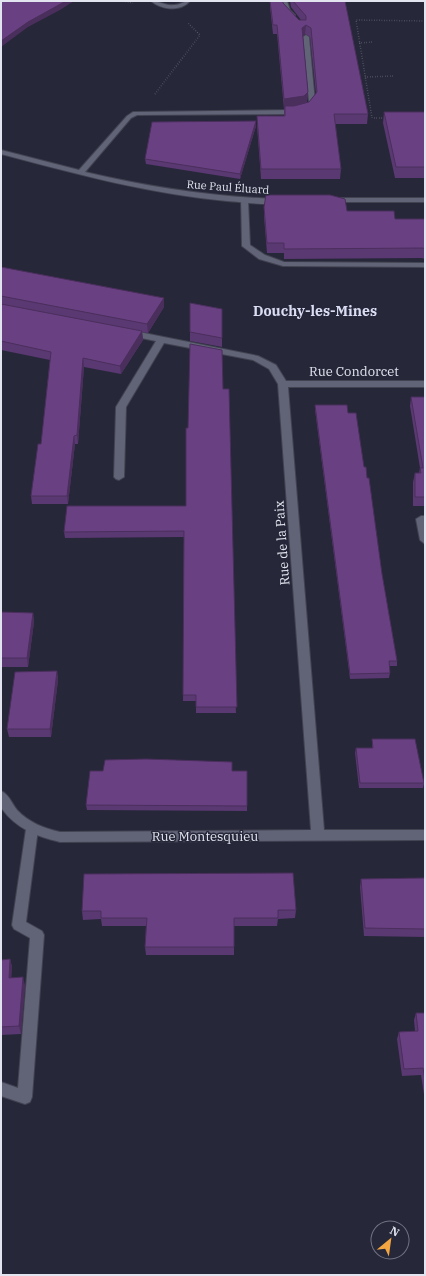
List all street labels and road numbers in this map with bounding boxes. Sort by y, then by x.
street label: Rue Paul Éluard [186,177,270,197]
street label: Rue Condorcet [309,363,399,380]
street label: Rue de la Paix [271,500,293,586]
street label: Rue Montesquieu [152,828,258,845]

